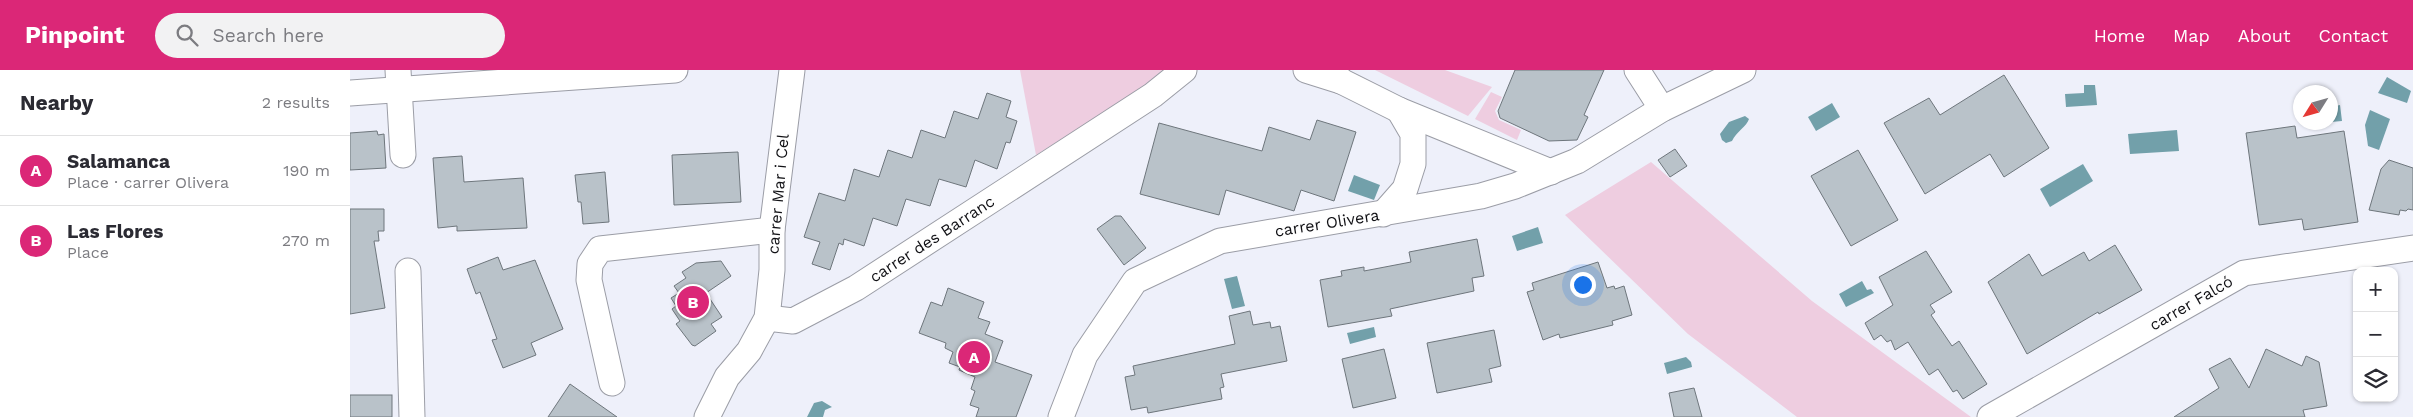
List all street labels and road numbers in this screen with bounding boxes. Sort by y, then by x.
street label: carrer Mar i Cel [763,133,793,255]
street label: carrer des Barranc [866,192,998,286]
street label: carrer Olivera [1273,205,1381,241]
street label: carrer Falcó [2146,271,2236,335]

